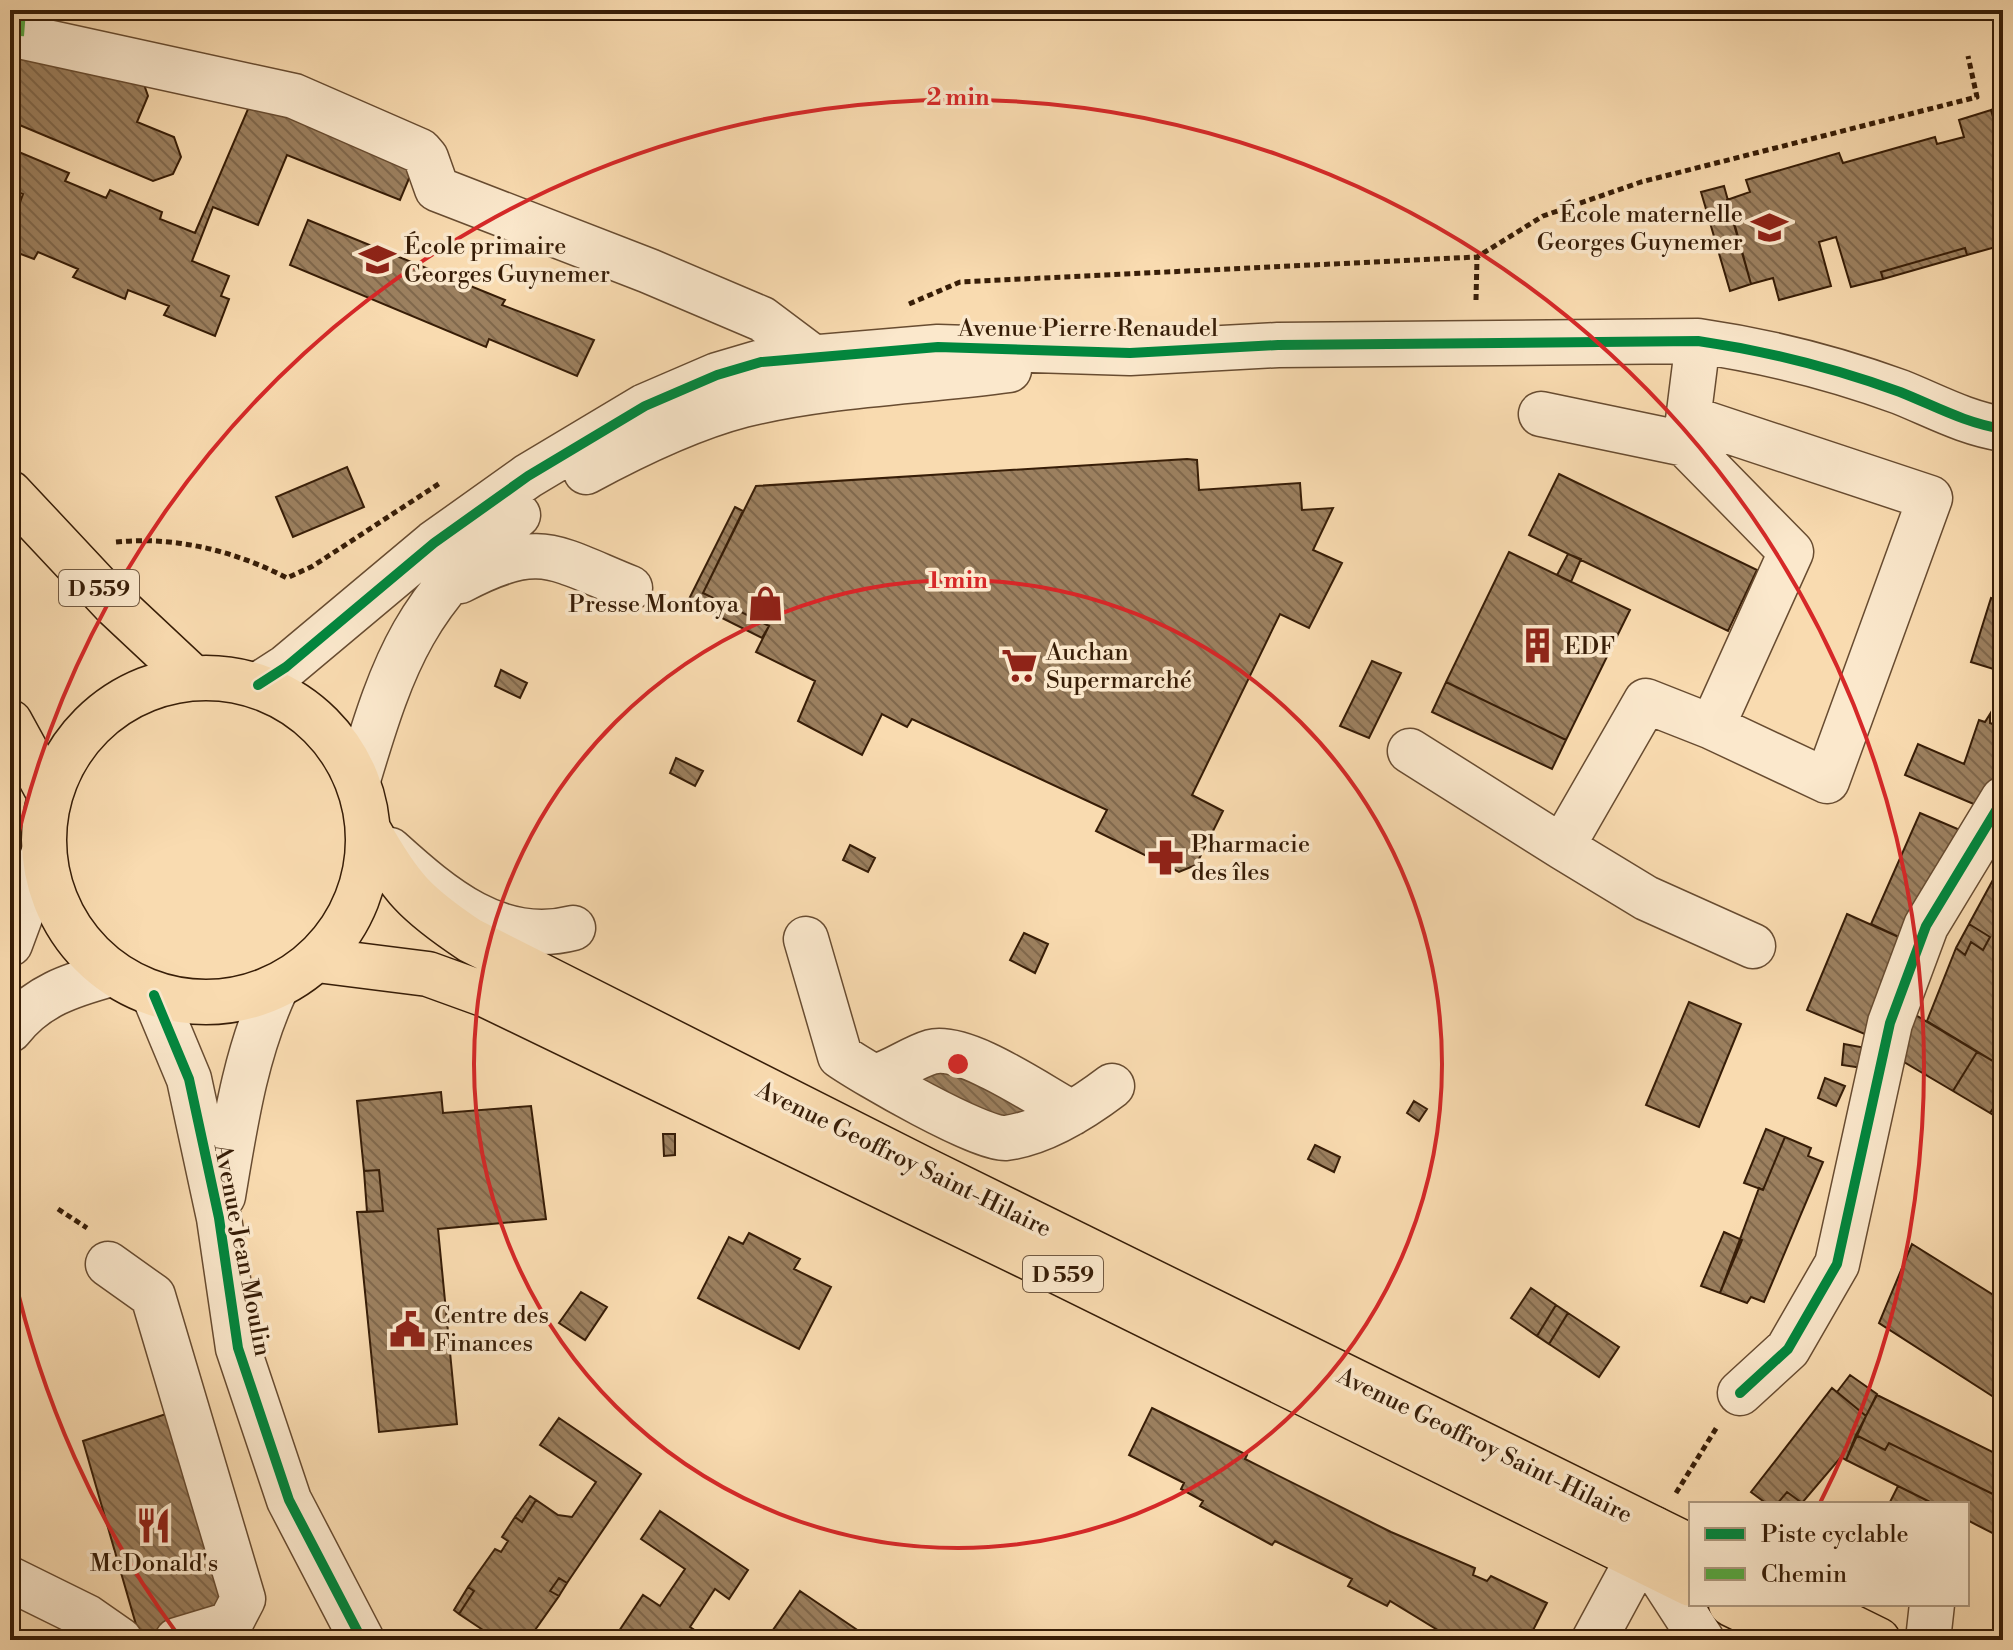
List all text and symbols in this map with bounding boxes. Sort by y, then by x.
text: 2 min [926,83,990,113]
place label: École maternelle Georges Guynemer [1537,199,1743,258]
school or university icon: École maternelle Georges Guynemer [1750,209,1788,247]
place label: École primaire Georges Guynemer [404,231,610,290]
school or university icon: École primaire Georges Guynemer [359,241,397,279]
street label: Avenue Pierre Renaudel [957,314,1218,344]
text: 1 min [928,566,988,596]
road number: D 559 [59,570,139,606]
shop icon: Presse Montoya [746,585,784,623]
place label: Presse Montoya [568,590,740,620]
building icon: EDF [1519,627,1557,665]
place label: EDF [1564,632,1615,662]
place label: Auchan Supermarché [1045,638,1192,696]
supermarket icon: Auchan Supermarché [1001,647,1039,685]
place label: Pharmacie des îles [1191,830,1310,888]
pharmacy icon: Pharmacie des îles [1146,839,1184,877]
centre of rings [944,1050,972,1078]
street label: Avenue Geoffroy Saint-Hilaire [750,1075,1056,1245]
street label: Avenue Jean Moulin [207,1141,277,1359]
road number: D 559 [1023,1256,1103,1292]
place label: Centre des Finances [434,1301,549,1359]
public building icon: Centre des Finances [389,1310,427,1348]
street label: Avenue Geoffroy Saint-Hilaire [1331,1361,1637,1531]
legend [1689,1502,1969,1606]
restaurant icon: McDonald's [135,1507,173,1545]
text: Piste cyclable [1761,1520,1909,1550]
place label: McDonald's [90,1549,218,1579]
text: Chemin [1761,1560,1847,1590]

